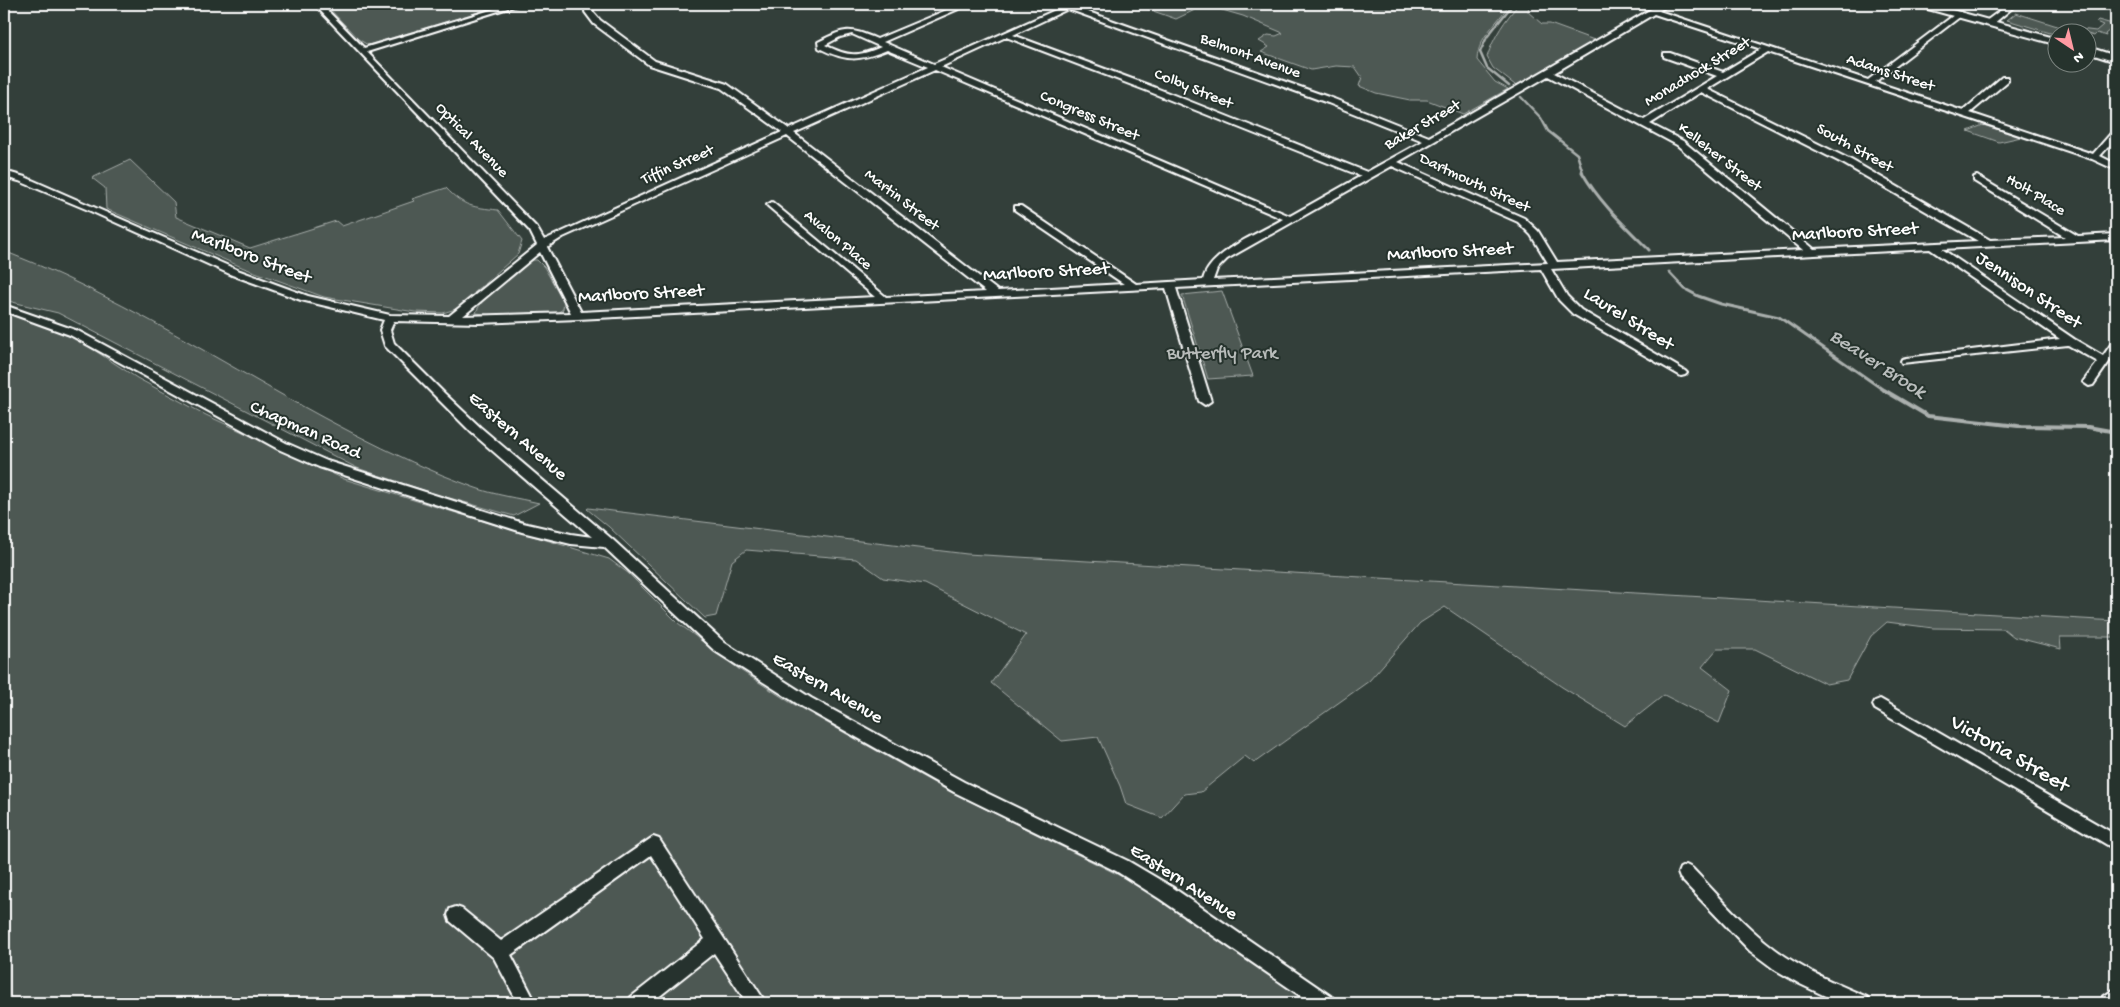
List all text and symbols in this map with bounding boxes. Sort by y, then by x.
north arrow [2048,22,2098,72]
street label: Belmont Avenue [1196,30,1304,84]
street label: Monadnock Street [1642,33,1756,112]
text: N [2069,47,2087,66]
street label: Adams Street [1844,51,1938,98]
street label: Colby Street [1151,66,1237,115]
street label: Congress Street [1037,88,1143,147]
street label: Baker Street [1381,96,1466,156]
street label: Optical Avenue [430,99,512,183]
street label: Kelleher Street [1673,119,1766,198]
street label: South Street [1812,120,1897,179]
street label: Tiffin Street [638,141,718,191]
street label: Dartmouth Street [1415,150,1534,219]
street label: Martin Street [860,166,943,237]
street label: Holt Place [2002,171,2069,222]
street label: Avalon Place [799,207,876,276]
street label: Marlboro Street [1791,218,1921,248]
street label: Marlboro Street [188,224,316,291]
street label: Marlboro Street [1386,238,1516,268]
street label: Jennison Street [1971,247,2087,336]
street label: Marlboro Street [982,258,1112,288]
street label: Marlboro Street [577,280,707,310]
street label: Laurel Street [1579,283,1679,358]
water label: Beaver Brook [1825,326,1931,406]
park label: Butterfly Park [1166,343,1279,366]
street label: Eastern Avenue [463,388,572,487]
street label: Chapman Road [246,396,366,467]
street label: Eastern Avenue [767,648,887,730]
street label: Victoria Street [1944,710,2075,801]
street label: Eastern Avenue [1125,839,1242,927]

